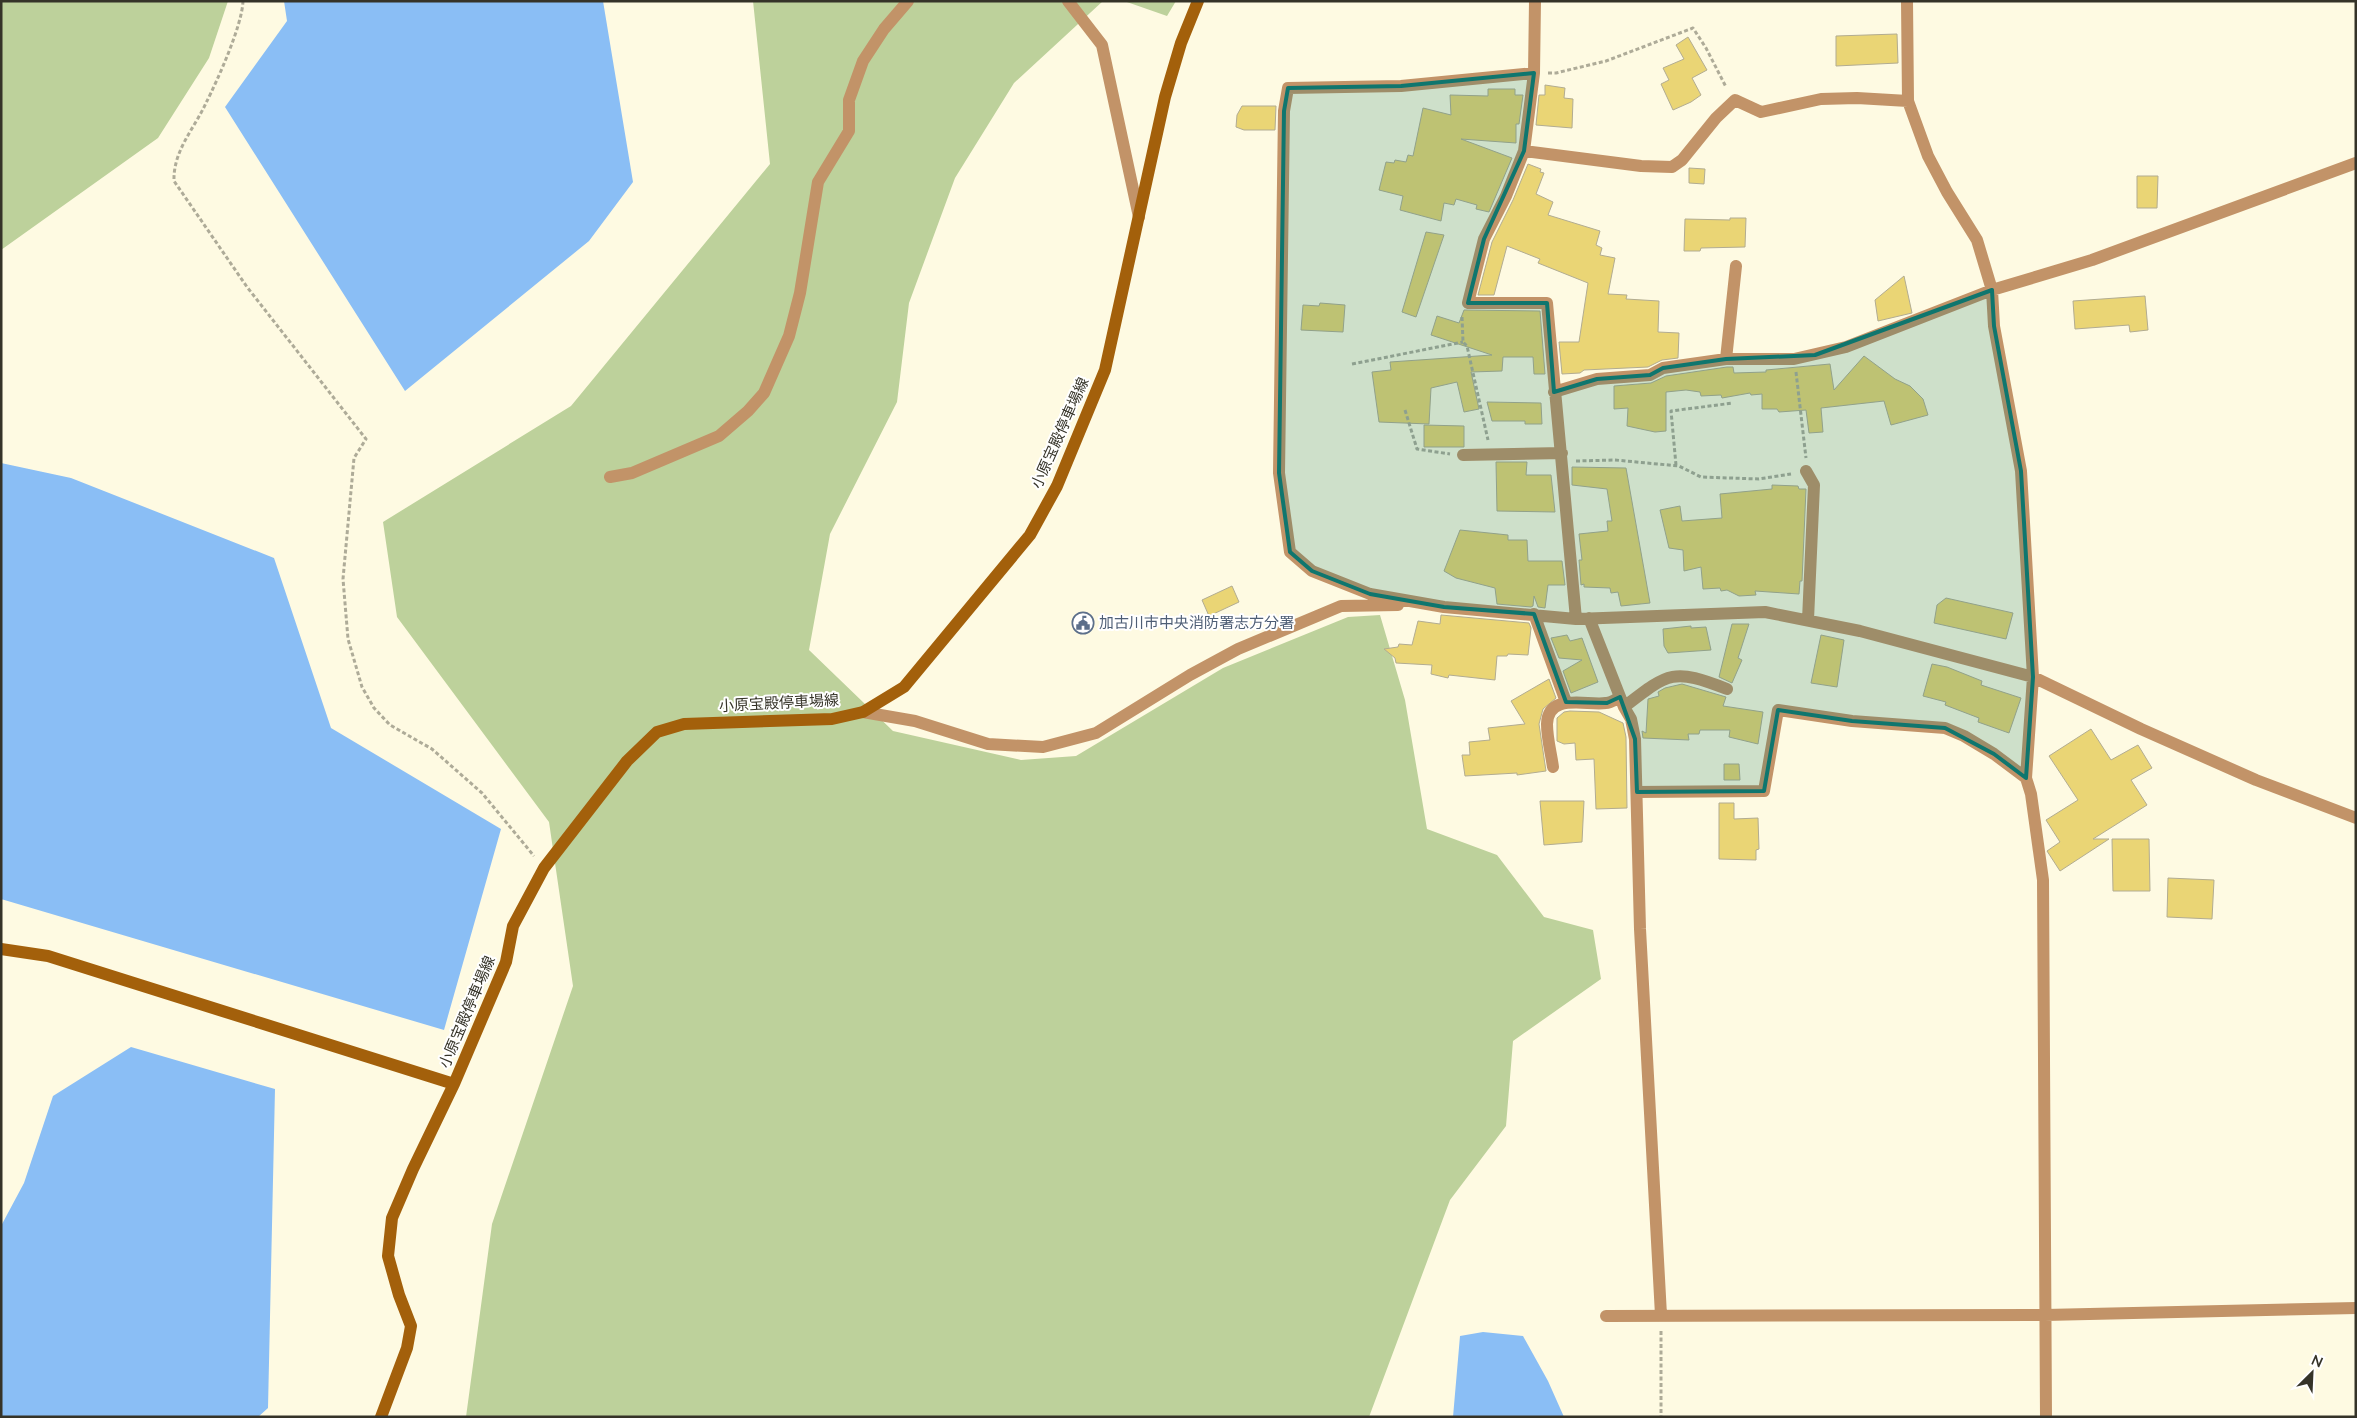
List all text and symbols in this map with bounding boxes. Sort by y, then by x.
street label: 小原宝殿停車場線 [1026,374,1092,491]
public building icon: 加古川市中央消防署志方分署 [1071,611,1095,635]
place label: 加古川市中央消防署志方分署 [1099,613,1294,631]
street label: 小原宝殿停車場線 [719,690,839,714]
street label: 小原宝殿停車場線 [434,953,498,1070]
north arrow [2287,1348,2337,1398]
text: N [2309,1351,2326,1371]

